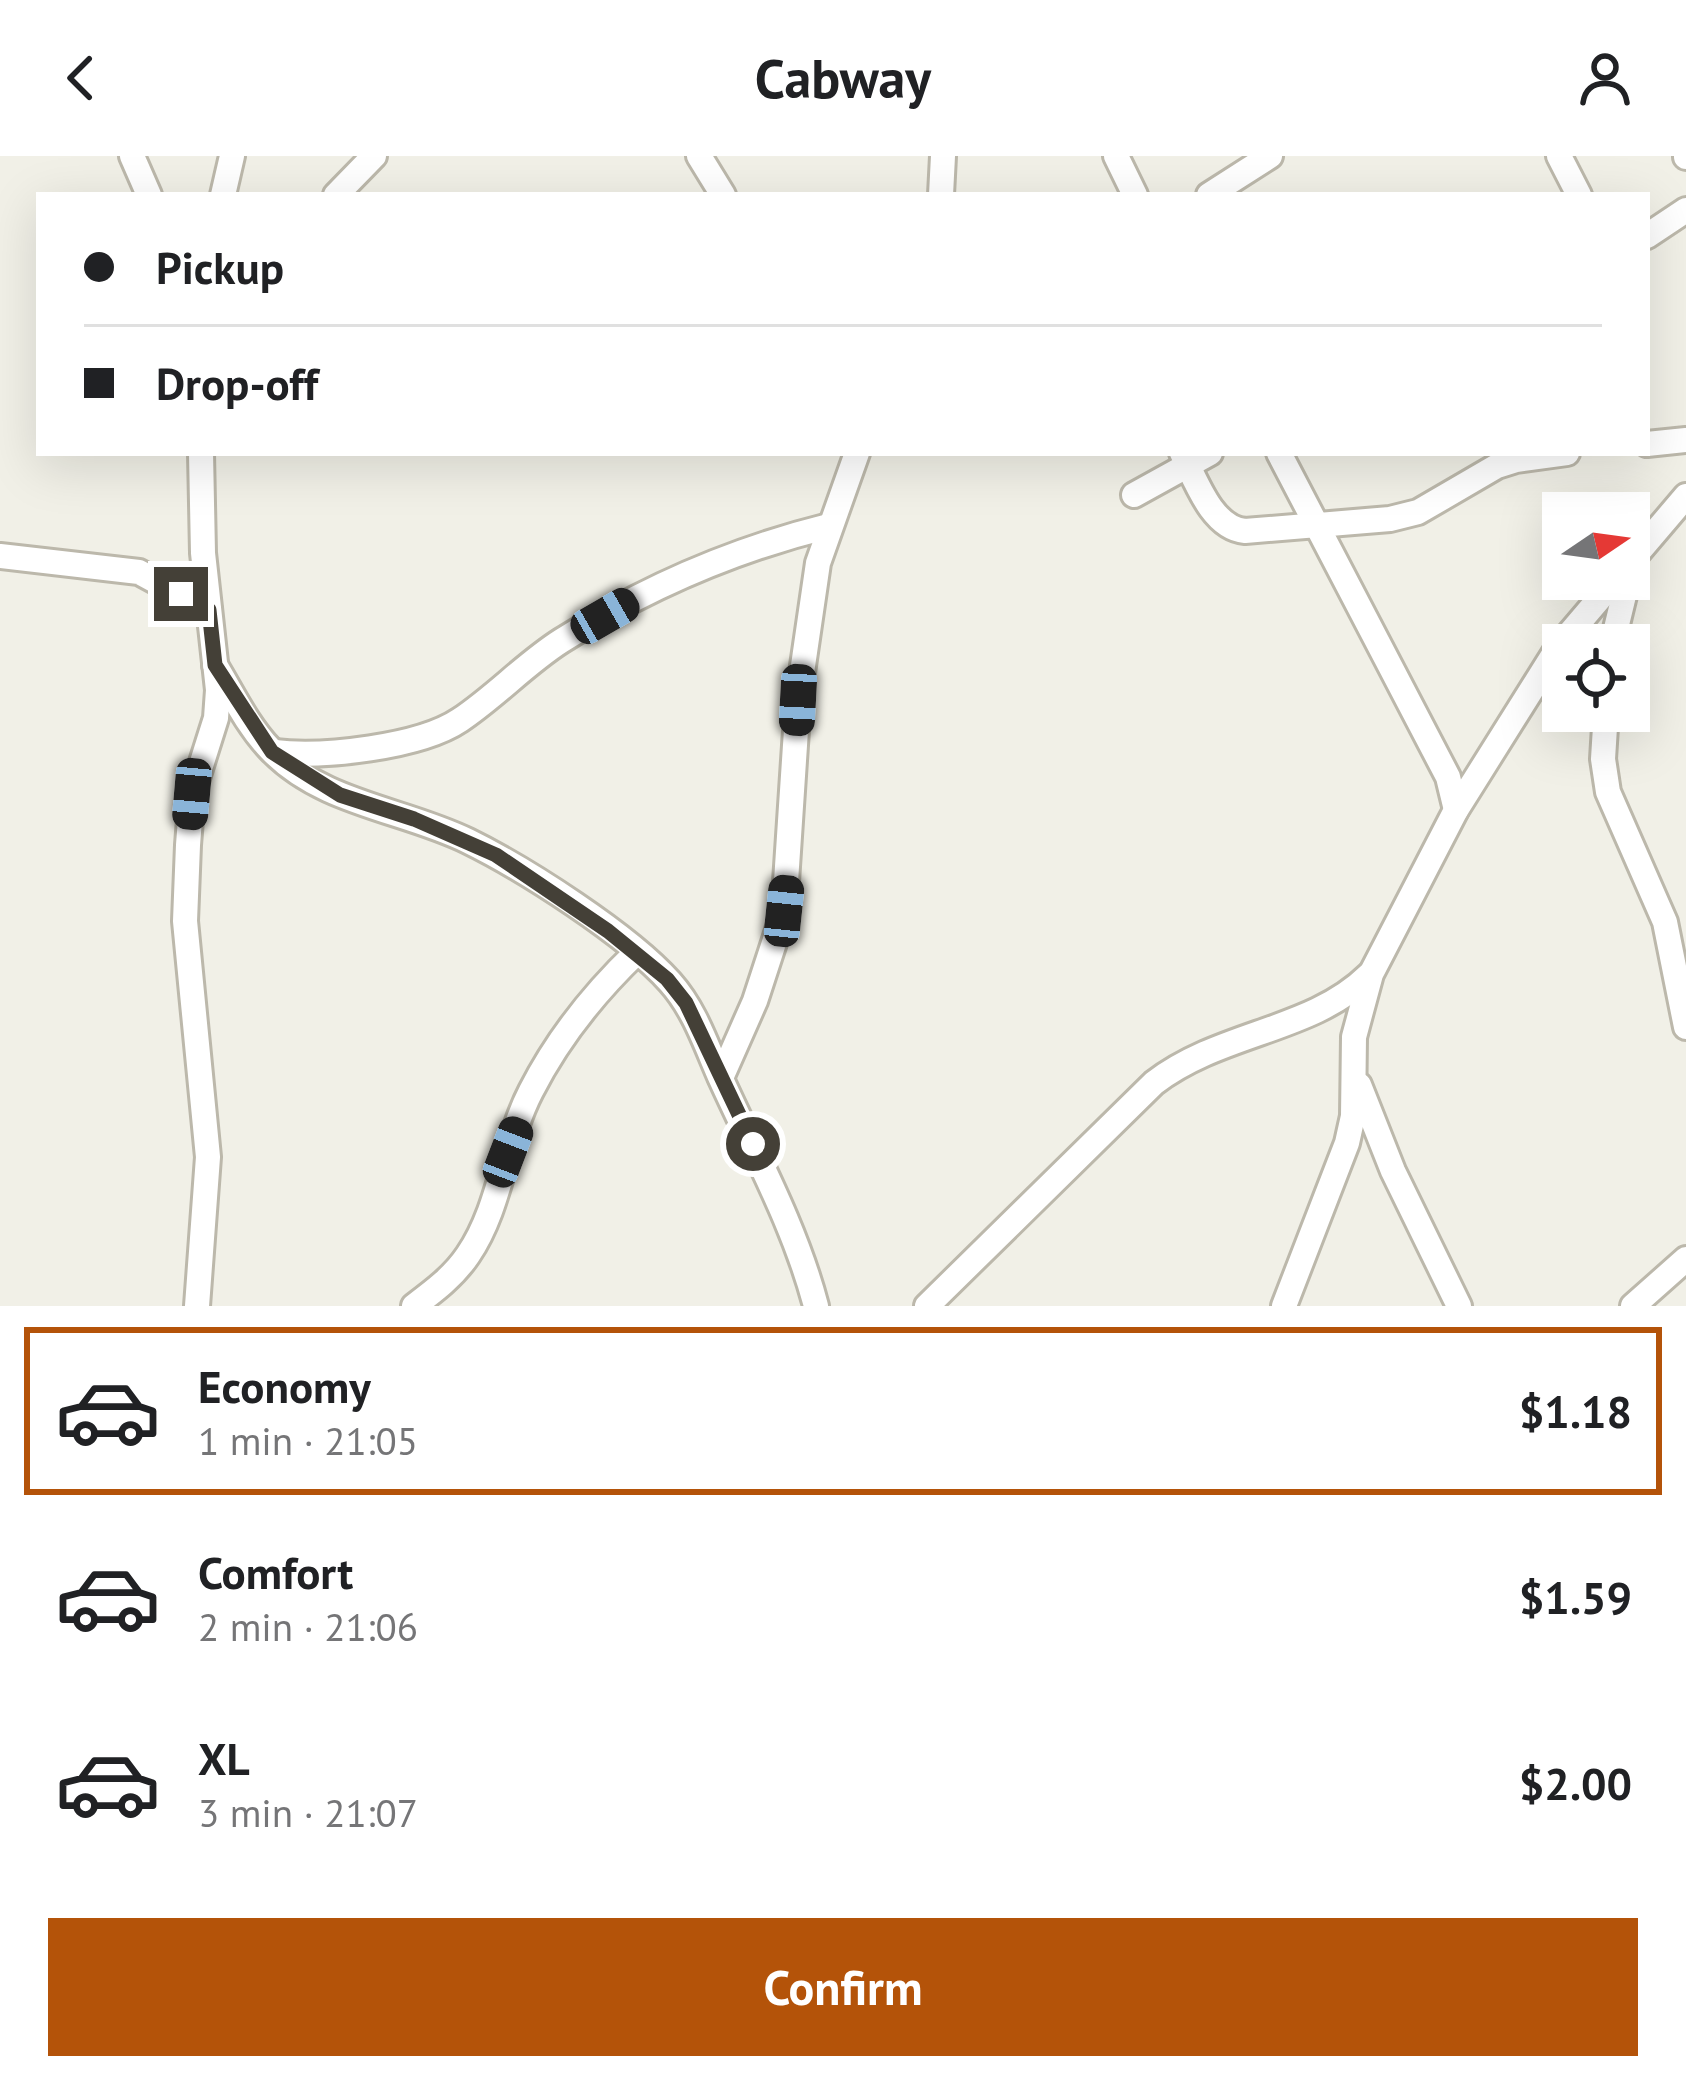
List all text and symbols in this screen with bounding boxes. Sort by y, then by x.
text: Cabway [755,43,931,113]
icon: back [48,45,114,111]
icon: person [1572,45,1638,111]
text: Pickup [156,238,284,296]
text: Drop-off [156,354,318,412]
north arrow [1542,492,1650,600]
map controls [1542,492,1650,732]
route end [154,567,208,621]
car [565,582,645,650]
button: locate [1542,624,1650,732]
car [778,663,818,737]
car [171,757,213,831]
car [762,873,806,949]
car [478,1112,538,1192]
route start [726,1117,780,1171]
icon: car [54,1357,162,1465]
text: Economy [198,1357,371,1415]
text: $1.18 [1519,1382,1632,1440]
text: 1 min · 21:05 [198,1415,418,1466]
icon: car [54,1543,162,1651]
text: Comfort [198,1543,353,1601]
text: $1.59 [1519,1568,1632,1626]
text: 2 min · 21:06 [198,1601,418,1652]
icon: car [54,1729,162,1837]
text: XL [198,1729,250,1787]
text: $2.00 [1519,1754,1632,1812]
text: 3 min · 21:07 [198,1787,418,1838]
button: Confirm [48,1918,1638,2056]

